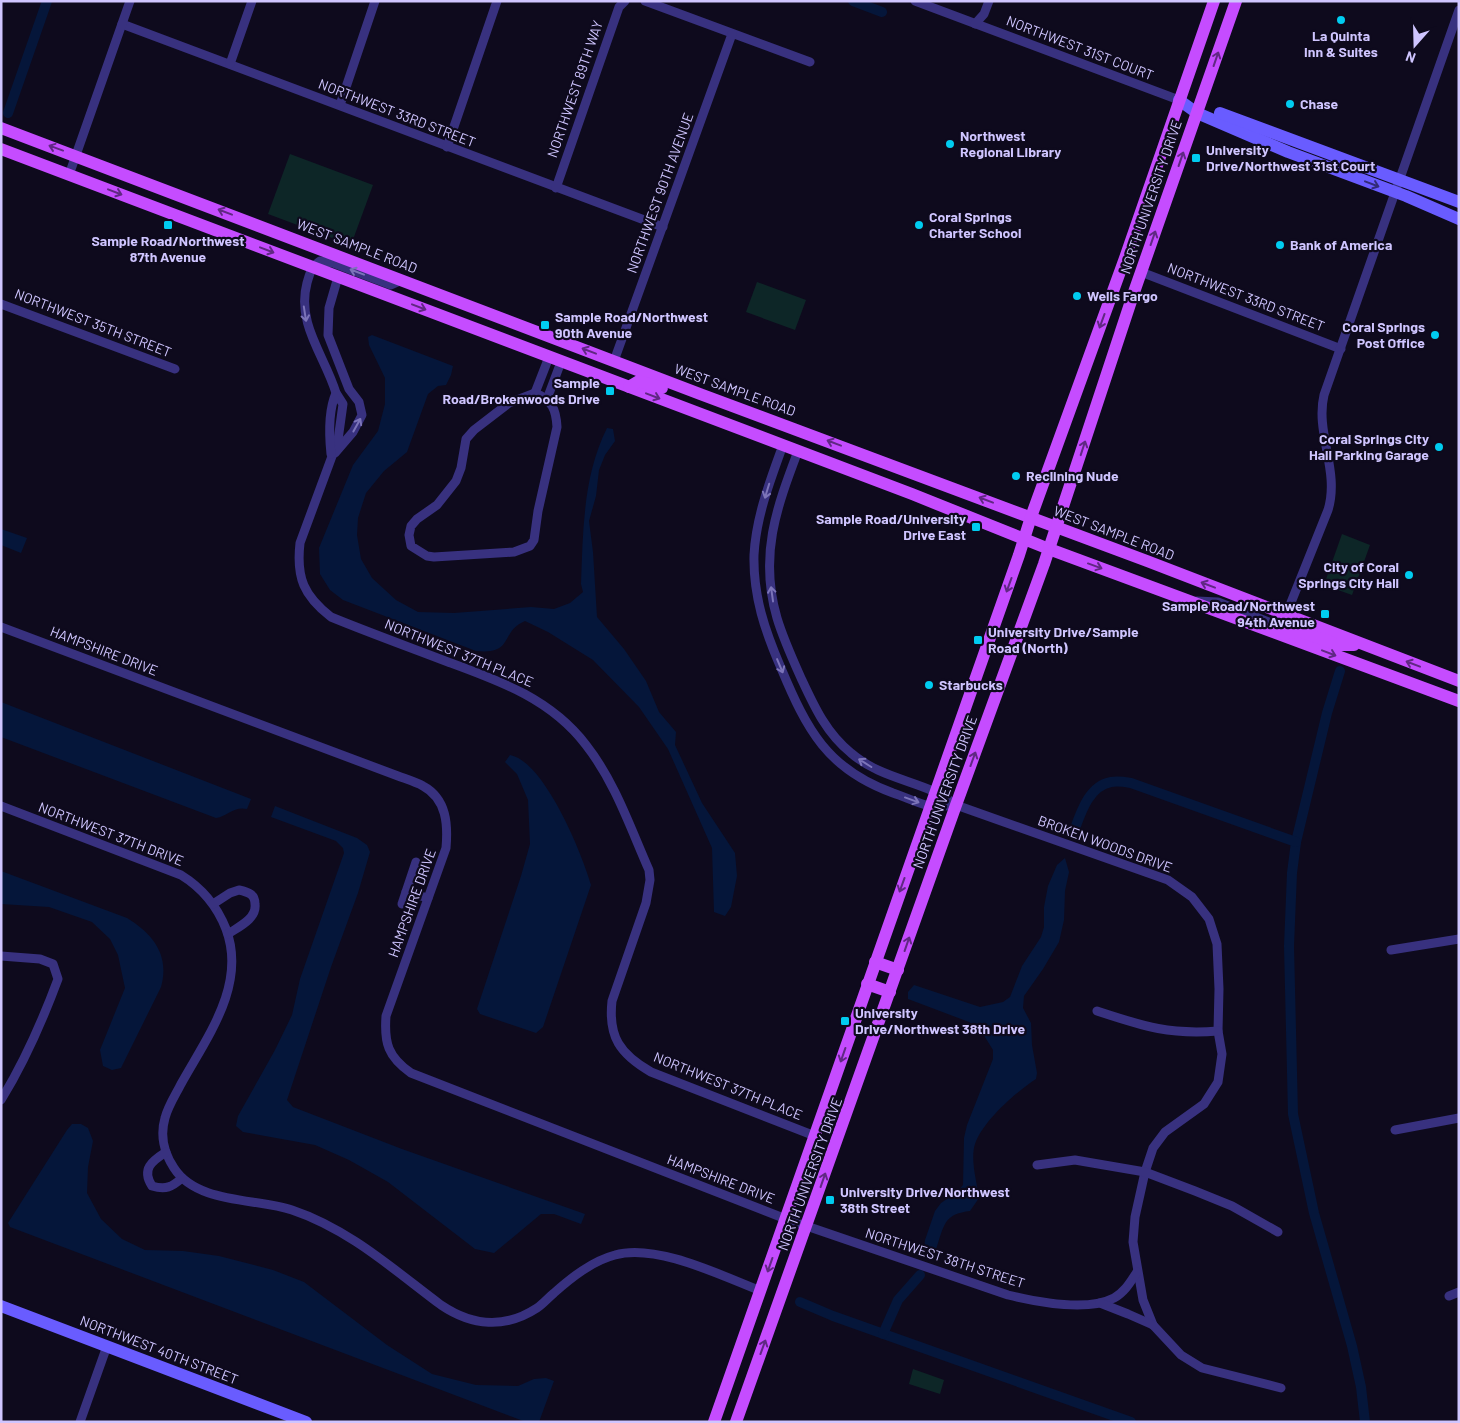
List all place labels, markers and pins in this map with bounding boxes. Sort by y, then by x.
marker: La Quinta Inn & Suites [1335,14,1347,26]
place label: La Quinta Inn & Suites [1304,27,1378,60]
place label: Chase [1300,95,1339,112]
marker: Chase [1284,98,1296,110]
place label: Northwest Regional Library [960,127,1061,160]
marker: Northwest Regional Library [944,138,956,150]
place label: University Drive/Northwest 31st Court [1206,141,1375,174]
marker: University Drive/Northwest 31st Court [1190,152,1202,164]
place label: Coral Springs Charter School [929,208,1022,241]
marker: Sample Road/Northwest 87th Avenue [162,219,174,231]
marker: Coral Springs Charter School [913,219,925,231]
place label: Sample Road/Northwest 87th Avenue [92,232,244,265]
place label: Bank of America [1290,236,1392,253]
marker: Bank of America [1274,239,1286,251]
place label: Wells Fargo [1087,287,1158,304]
marker: Wells Fargo [1071,290,1083,302]
place label: Sample Road/Northwest 90th Avenue [555,308,708,341]
place label: Coral Springs Post Office [1342,318,1425,351]
marker: Sample Road/Northwest 90th Avenue [539,319,551,331]
marker: Coral Springs Post Office [1429,329,1441,341]
place label: Sample Road/Brokenwoods Drive [442,374,600,407]
marker: Sample Road/Brokenwoods Drive [604,385,616,397]
place label: Coral Springs City Hall Parking Garage [1309,430,1429,463]
marker: Coral Springs City Hall Parking Garage [1433,441,1445,453]
place label: Reclining Nude [1026,467,1119,484]
marker: Reclining Nude [1010,470,1022,482]
place label: Sample Road/University Drive East [816,510,966,543]
marker: Sample Road/University Drive East [970,521,982,533]
place label: City of Coral Springs City Hall [1298,558,1399,591]
marker: City of Coral Springs City Hall [1403,569,1415,581]
place label: Sample Road/Northwest 94th Avenue [1162,597,1315,630]
marker: Sample Road/Northwest 94th Avenue [1319,608,1331,620]
place label: University Drive/Sample Road (North) [988,623,1139,656]
marker: University Drive/Sample Road (North) [972,634,984,646]
place label: Starbucks [939,676,1003,693]
marker: Starbucks [923,679,935,691]
place label: University Drive/Northwest 38th Drive [855,1004,1025,1037]
marker: University Drive/Northwest 38th Drive [839,1015,851,1027]
place label: University Drive/Northwest 38th Street [840,1183,1010,1216]
marker: University Drive/Northwest 38th Street [824,1194,836,1206]

